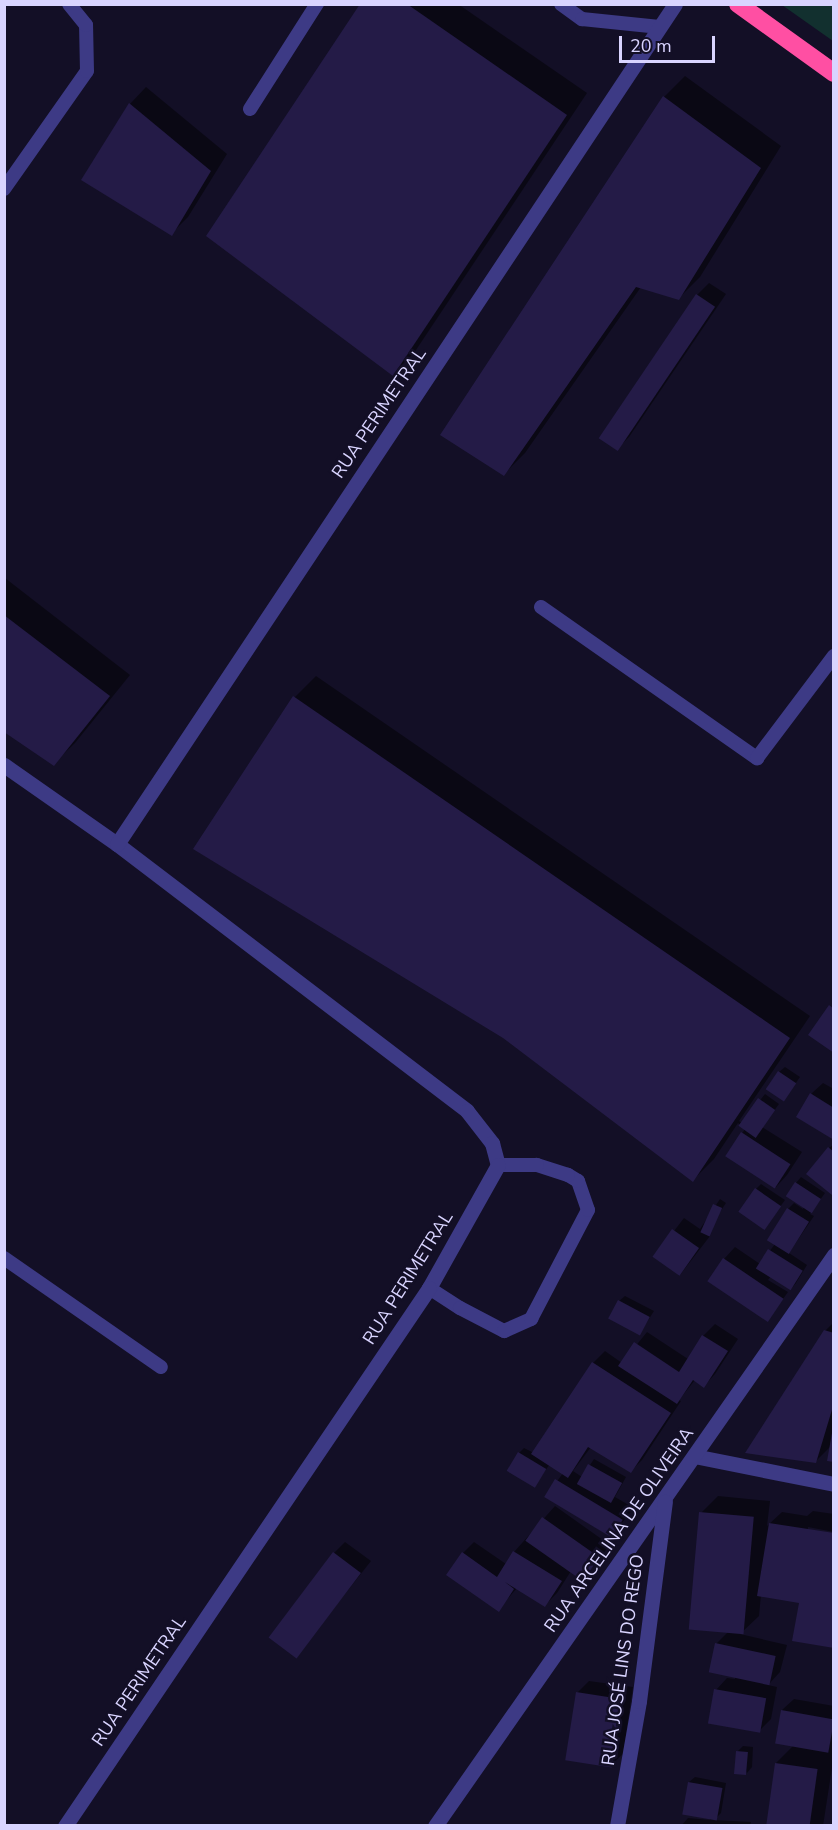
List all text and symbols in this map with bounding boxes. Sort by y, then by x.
scale bar [622,24,718,62]
text: 20 m [630,34,672,58]
street label: RUA PERIMETRAL [327,344,431,482]
street label: RUA PERIMETRAL [358,1208,458,1348]
street label: RUA ARCELINA DE OLIVEIRA [540,1423,698,1637]
street label: RUA JOSÉ LINS DO REGO [597,1553,649,1767]
street label: RUA PERIMETRAL [87,1612,191,1750]

